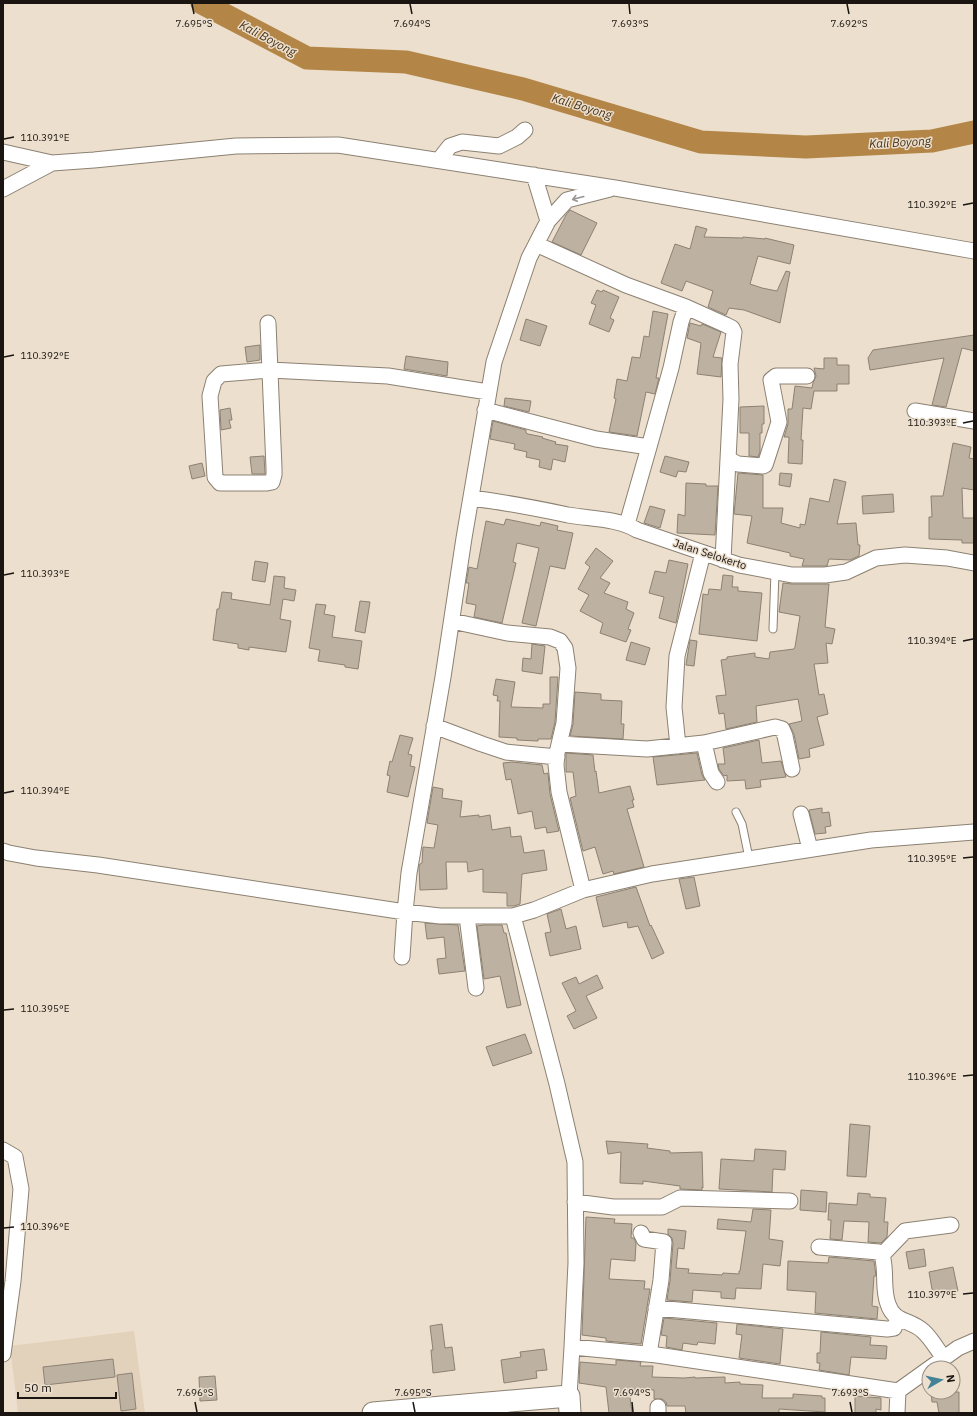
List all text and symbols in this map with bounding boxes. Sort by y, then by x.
text: 7.695°S [175,17,213,30]
water label: Kali Boyong [237,17,300,60]
text: 7.694°S [393,17,431,30]
text: 7.693°S [611,17,649,30]
text: 7.692°S [830,17,868,30]
water label: Kali Boyong [550,90,615,123]
text: 110.391°E [20,131,70,144]
water label: Kali Boyong [869,133,932,151]
one-way arrow [571,194,584,202]
text: 110.392°E [907,198,957,211]
text: 110.392°E [20,349,70,362]
text: 110.393°E [907,416,957,429]
street label: Jalan Selokerto [671,536,749,572]
text: 110.393°E [20,567,70,580]
text: 110.394°E [907,634,957,647]
text: 110.394°E [20,784,70,797]
text: 110.395°E [907,852,957,865]
text: 110.395°E [20,1002,70,1015]
text: 110.396°E [907,1070,957,1083]
text: 110.396°E [20,1220,70,1233]
text: 110.397°E [907,1288,957,1301]
north arrow [921,1360,961,1400]
text: N [943,1373,958,1383]
scale bar [18,1374,116,1400]
text: 50 m [24,1380,52,1395]
text: 7.696°S [176,1386,214,1399]
text: 7.695°S [394,1386,432,1399]
text: 7.694°S [613,1386,651,1399]
text: 7.693°S [831,1386,869,1399]

